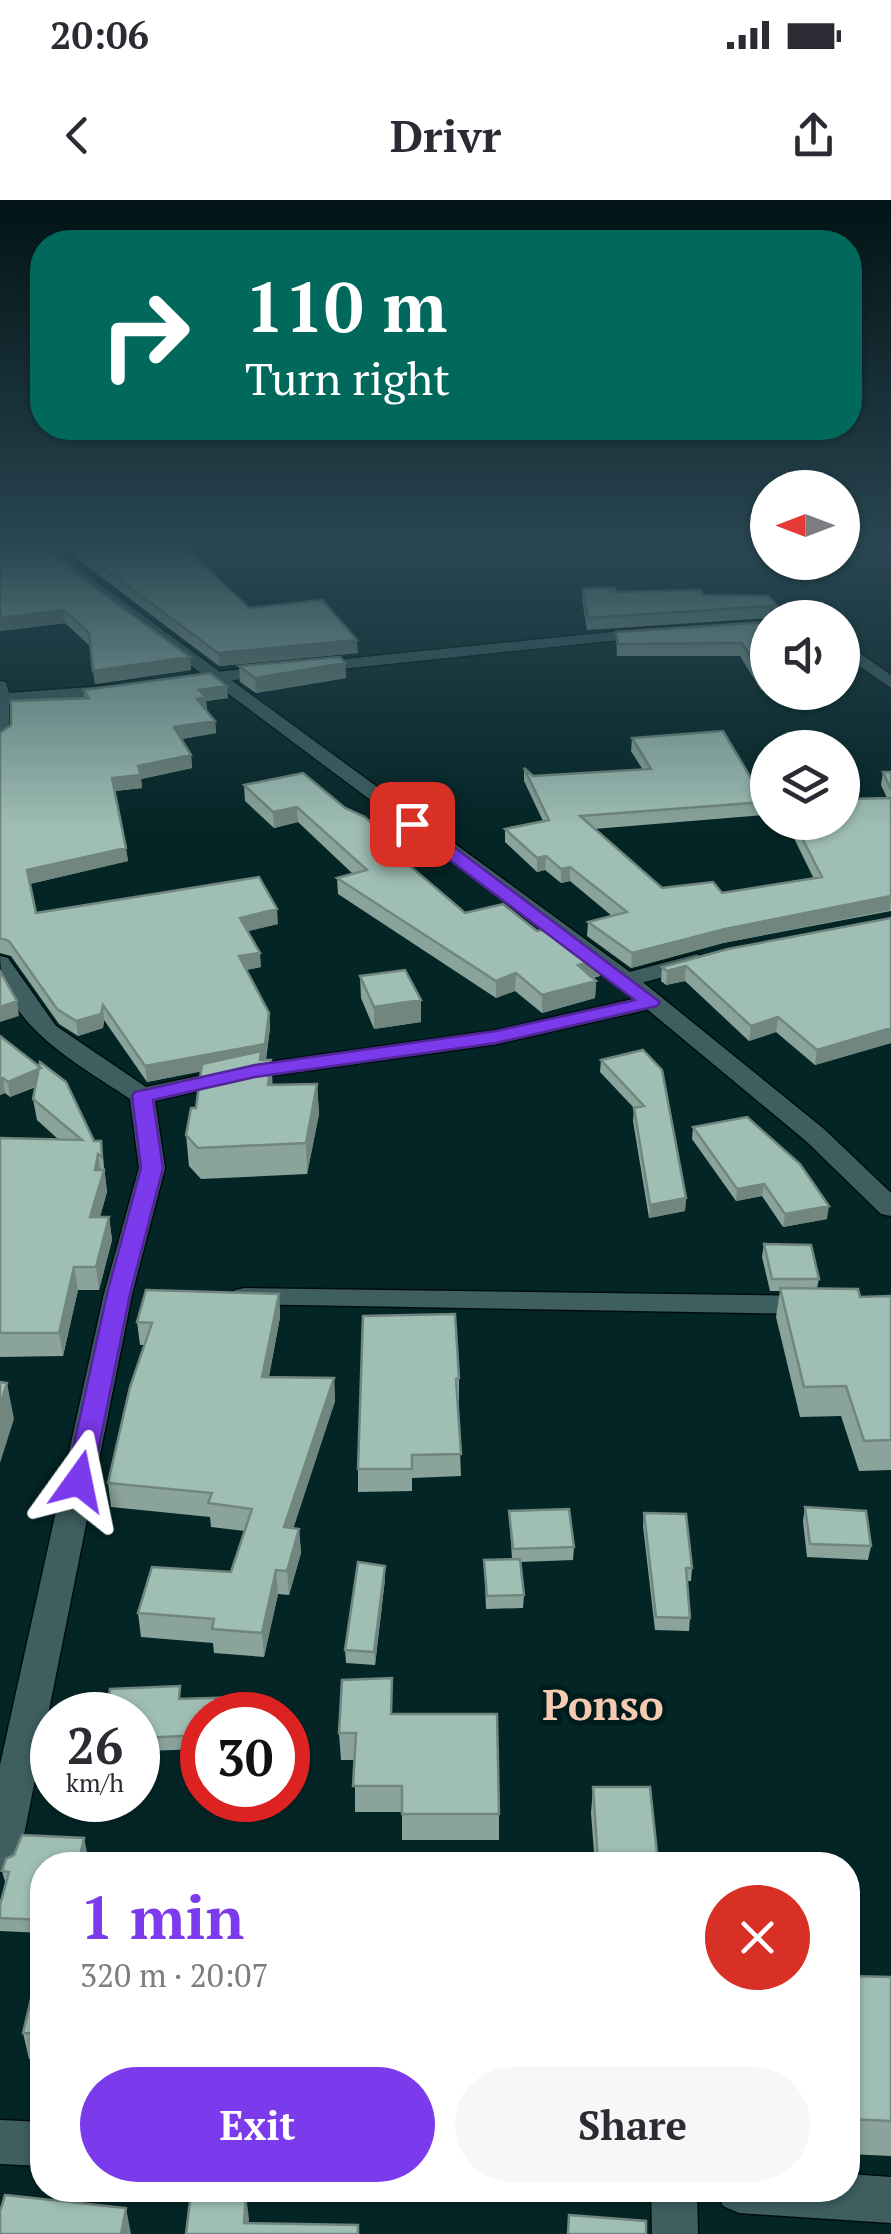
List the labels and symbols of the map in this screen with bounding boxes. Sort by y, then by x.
north arrow [750,470,860,580]
pin [370,782,455,867]
position arrow [27,1429,131,1533]
district label: Ponso [542,1676,664,1732]
speed limit sign: 30 [180,1692,310,1822]

